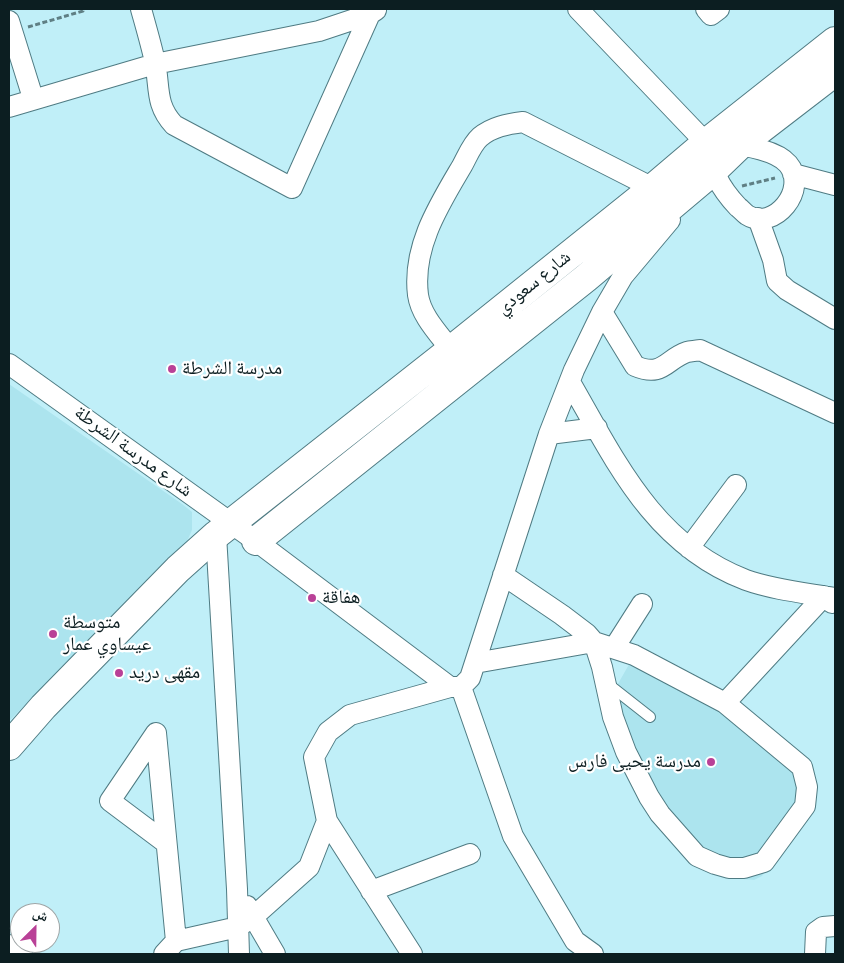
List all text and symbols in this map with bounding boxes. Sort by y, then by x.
street label: شارع سعودي [492,246,576,320]
place label: مدرسة الشرطة [182,358,282,380]
marker: مدرسة الشرطة [166,363,178,375]
street label: شارع مدرسة الشرطة [69,401,197,503]
place label: هفاقة [322,587,360,609]
marker: هفاقة [306,592,318,604]
place label: متوسطة عيساوي عمار [63,612,151,656]
marker: متوسطة عيساوي عمار [47,628,59,640]
place label: مقهى دريد [129,662,200,684]
marker: مقهى دريد [113,667,125,679]
place label: مدرسة يحيى فارس [568,751,701,773]
marker: مدرسة يحيى فارس [705,756,717,768]
north arrow [10,903,60,953]
text: ش [30,904,51,925]

